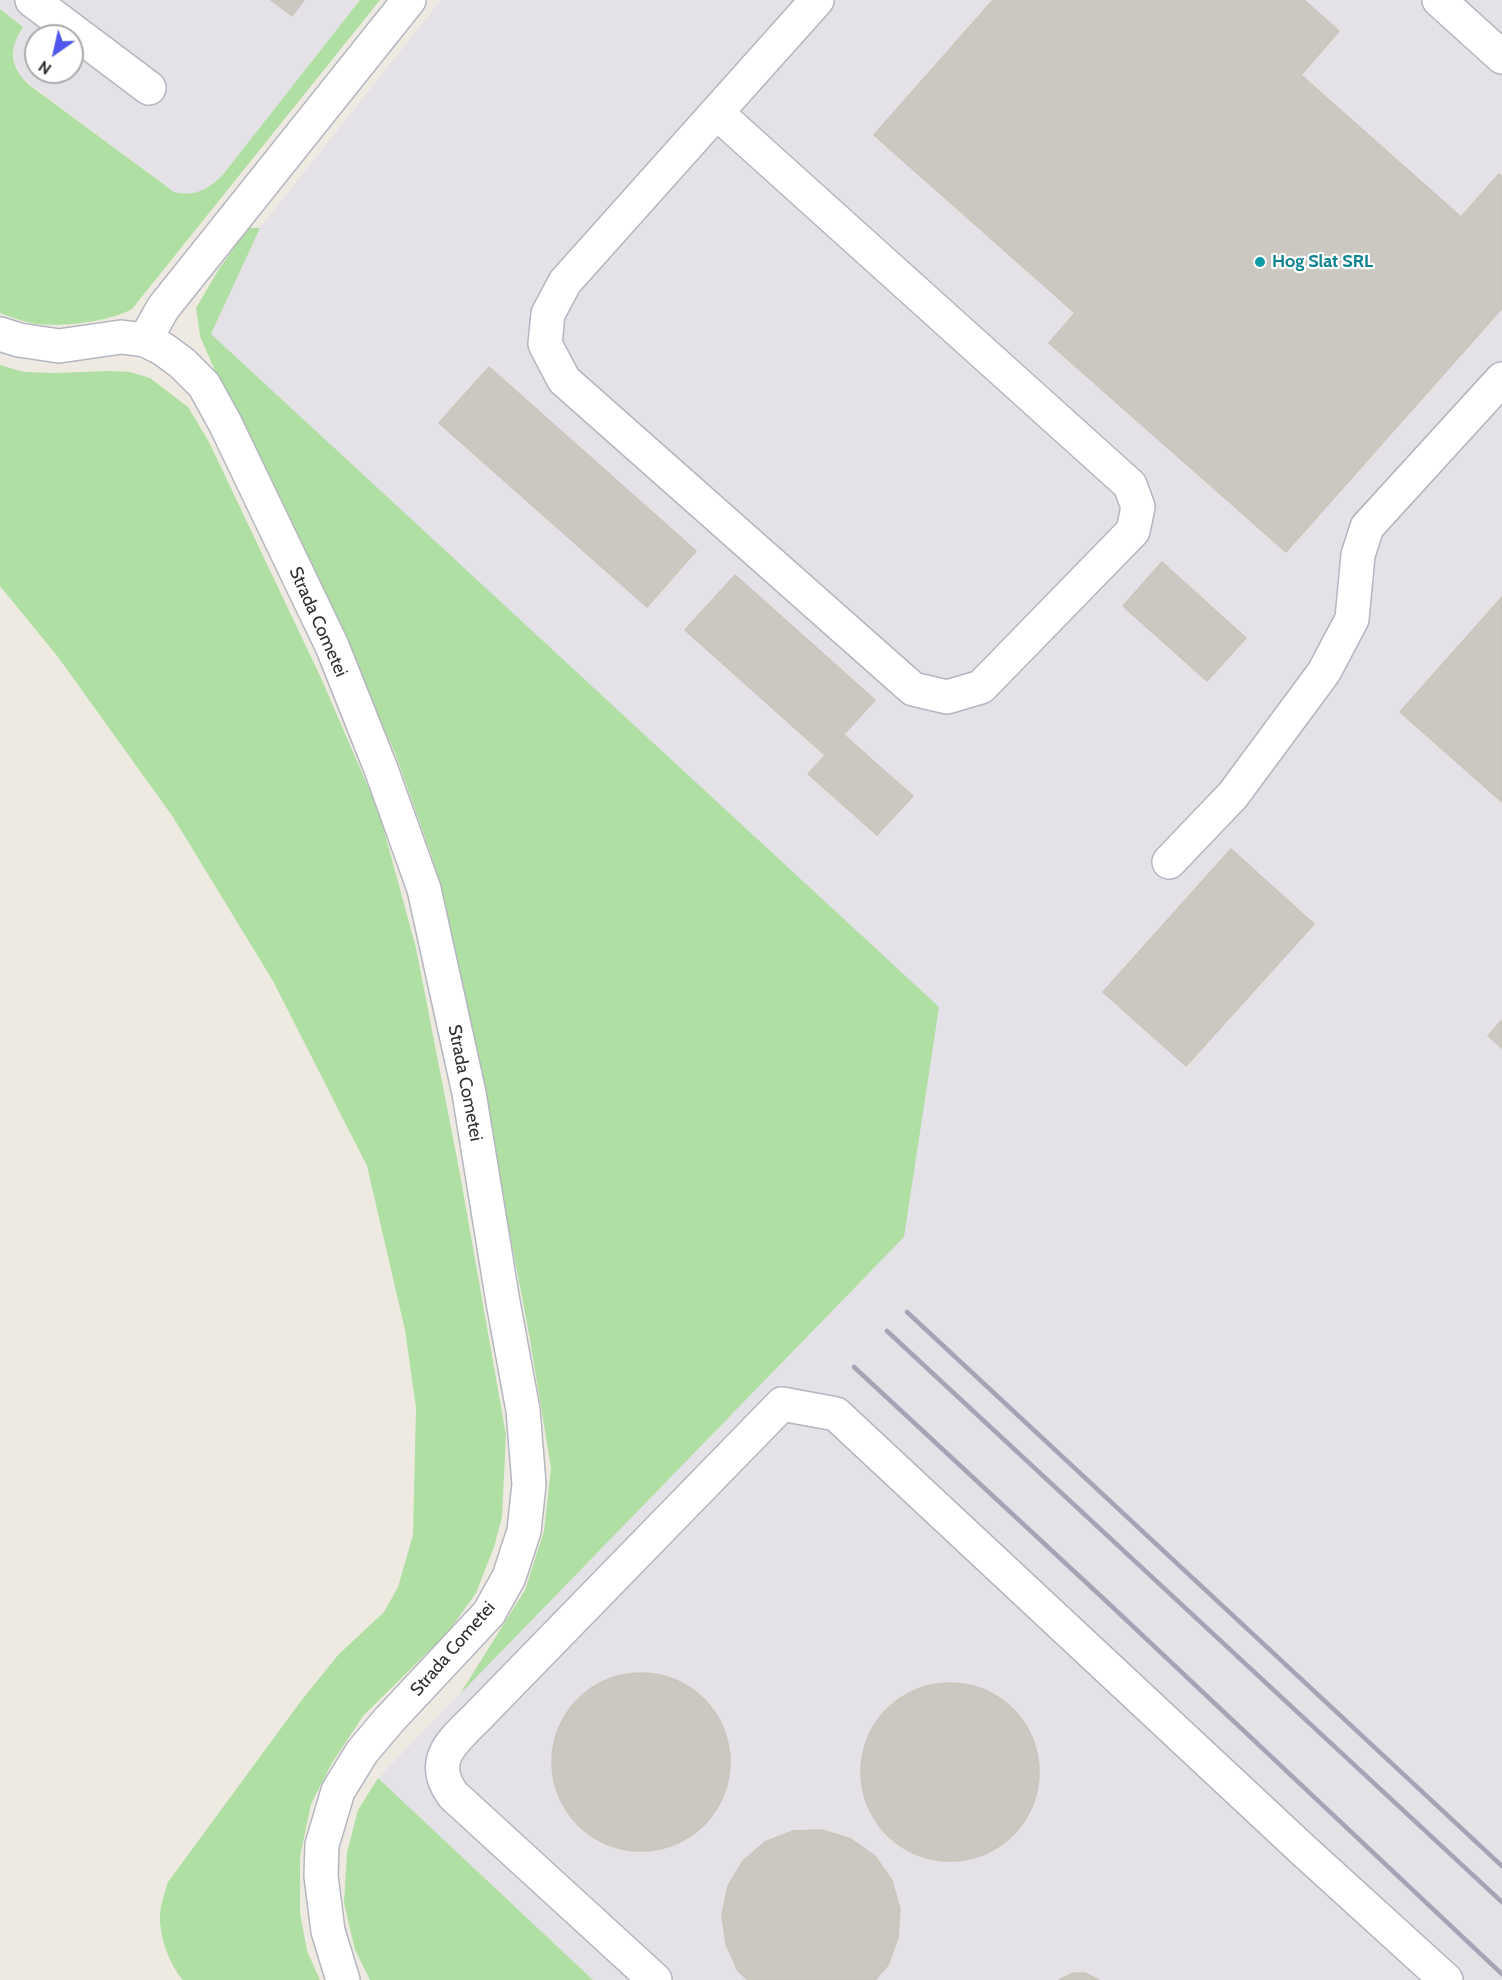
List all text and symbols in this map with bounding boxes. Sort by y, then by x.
north arrow [24,24,84,84]
text: N [35,57,55,79]
place label: Hog Slat SRL [1272,251,1373,273]
marker: Hog Slat SRL [1253,255,1267,269]
street label: Strada Cometei [284,564,352,680]
street label: Strada Cometei [443,1023,487,1143]
street label: Strada Cometei [406,1597,500,1701]

